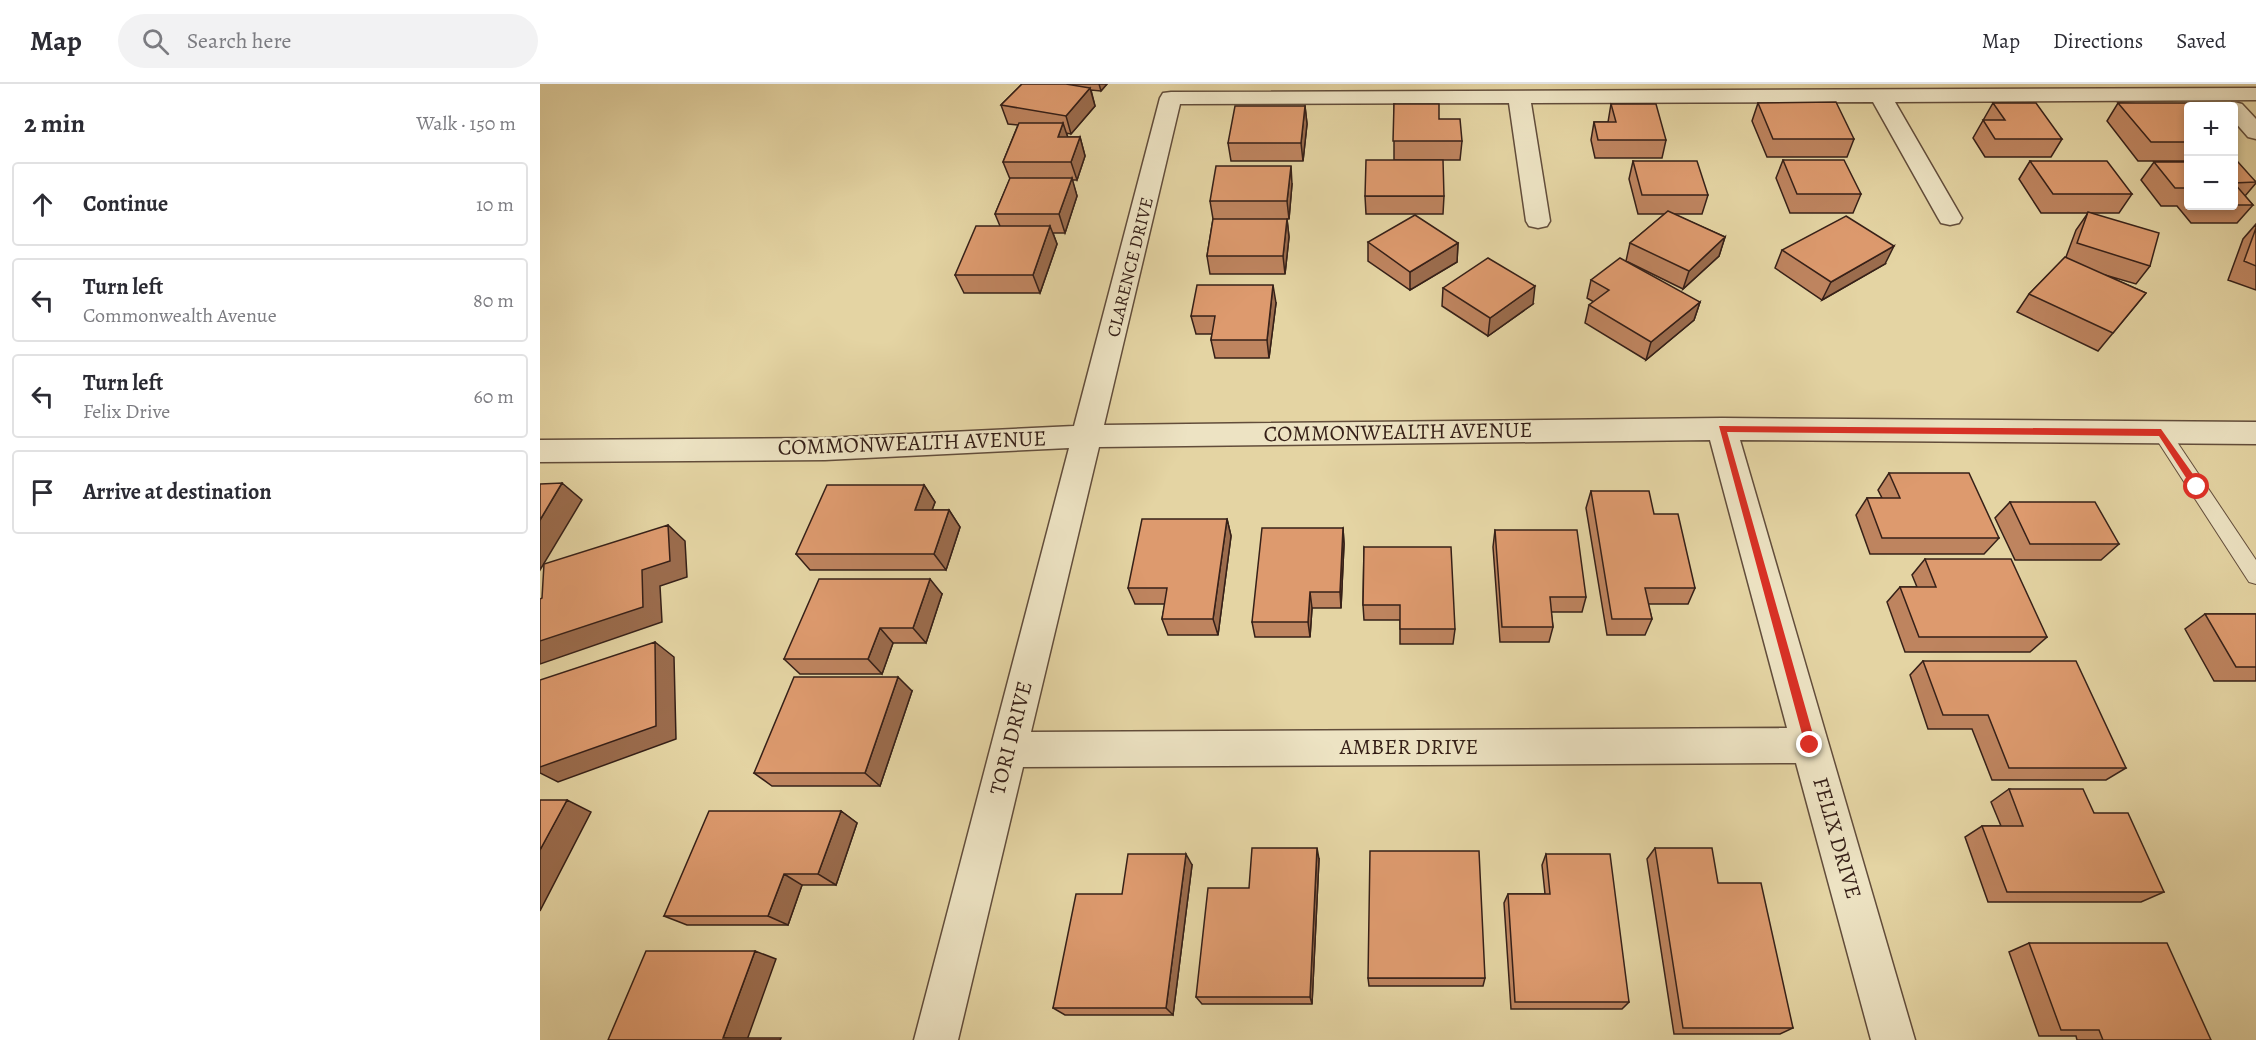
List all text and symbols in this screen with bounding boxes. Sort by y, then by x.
search box [118,14,538,68]
text: Map [30,22,82,60]
icon: search [139,25,172,58]
text: Search here [187,26,291,56]
text: Map [1982,27,2020,55]
text: Directions [2053,27,2143,55]
text: Saved [2176,27,2226,55]
map controls [2184,102,2238,210]
button: + [2184,102,2238,156]
text: 2 min [24,106,85,141]
text: Walk · 150 m [416,110,516,137]
button: − [2184,156,2238,210]
icon: ahead [26,188,59,221]
text: Continue [83,189,168,219]
text: 10 m [476,191,514,218]
street label: CLARENCE DRIVE [1101,195,1159,339]
text: Turn left [83,272,163,302]
icon: left [26,284,59,317]
text: 80 m [473,287,514,314]
text: Commonwealth Avenue [83,302,277,329]
text: Turn left [83,368,163,398]
icon: left [26,380,59,413]
text: 60 m [474,383,514,410]
text: Felix Drive [83,398,170,425]
street label: COMMONWEALTH AVENUE [1263,415,1533,449]
street label: COMMONWEALTH AVENUE [777,423,1047,463]
route start [2183,473,2209,499]
icon: arrive [26,476,59,509]
text: Arrive at destination [83,477,272,507]
street label: TORI DRIVE [982,678,1040,798]
route end [1796,731,1822,757]
street label: AMBER DRIVE [1339,732,1478,762]
street label: FELIX DRIVE [1805,774,1869,902]

